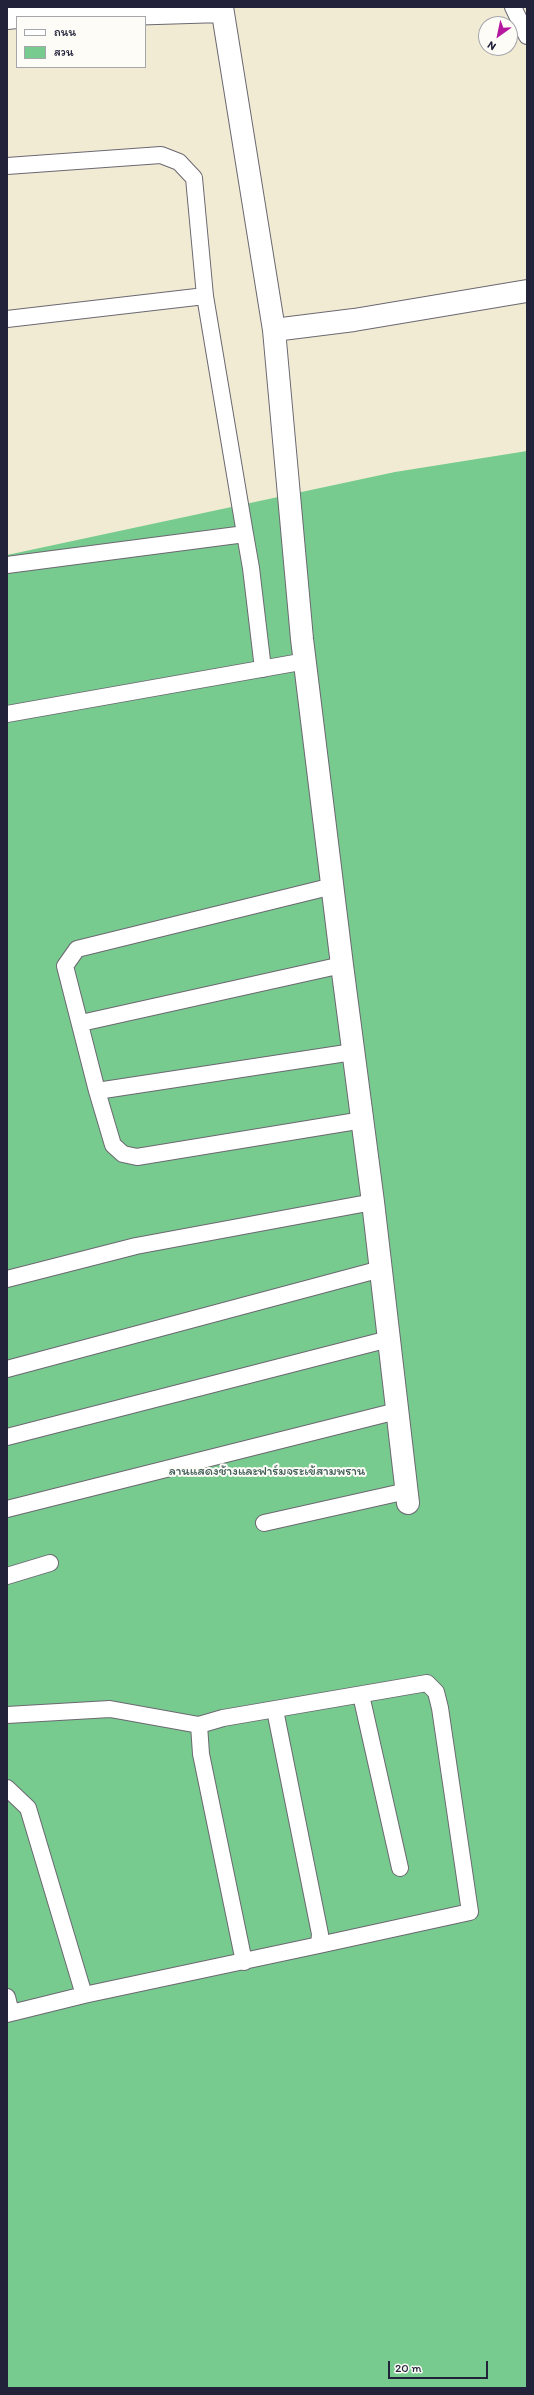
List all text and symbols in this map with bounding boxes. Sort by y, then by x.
legend [16,16,146,68]
north arrow [478,16,518,56]
text: ถนน [54,25,76,39]
text: N [485,38,498,53]
text: สวน [54,45,73,59]
park label: ลานแสดงช้างและฟาร์มจระเข้สามพราน [169,1464,365,1480]
scale bar [390,2353,490,2379]
text: 20 m [395,2361,422,2375]

